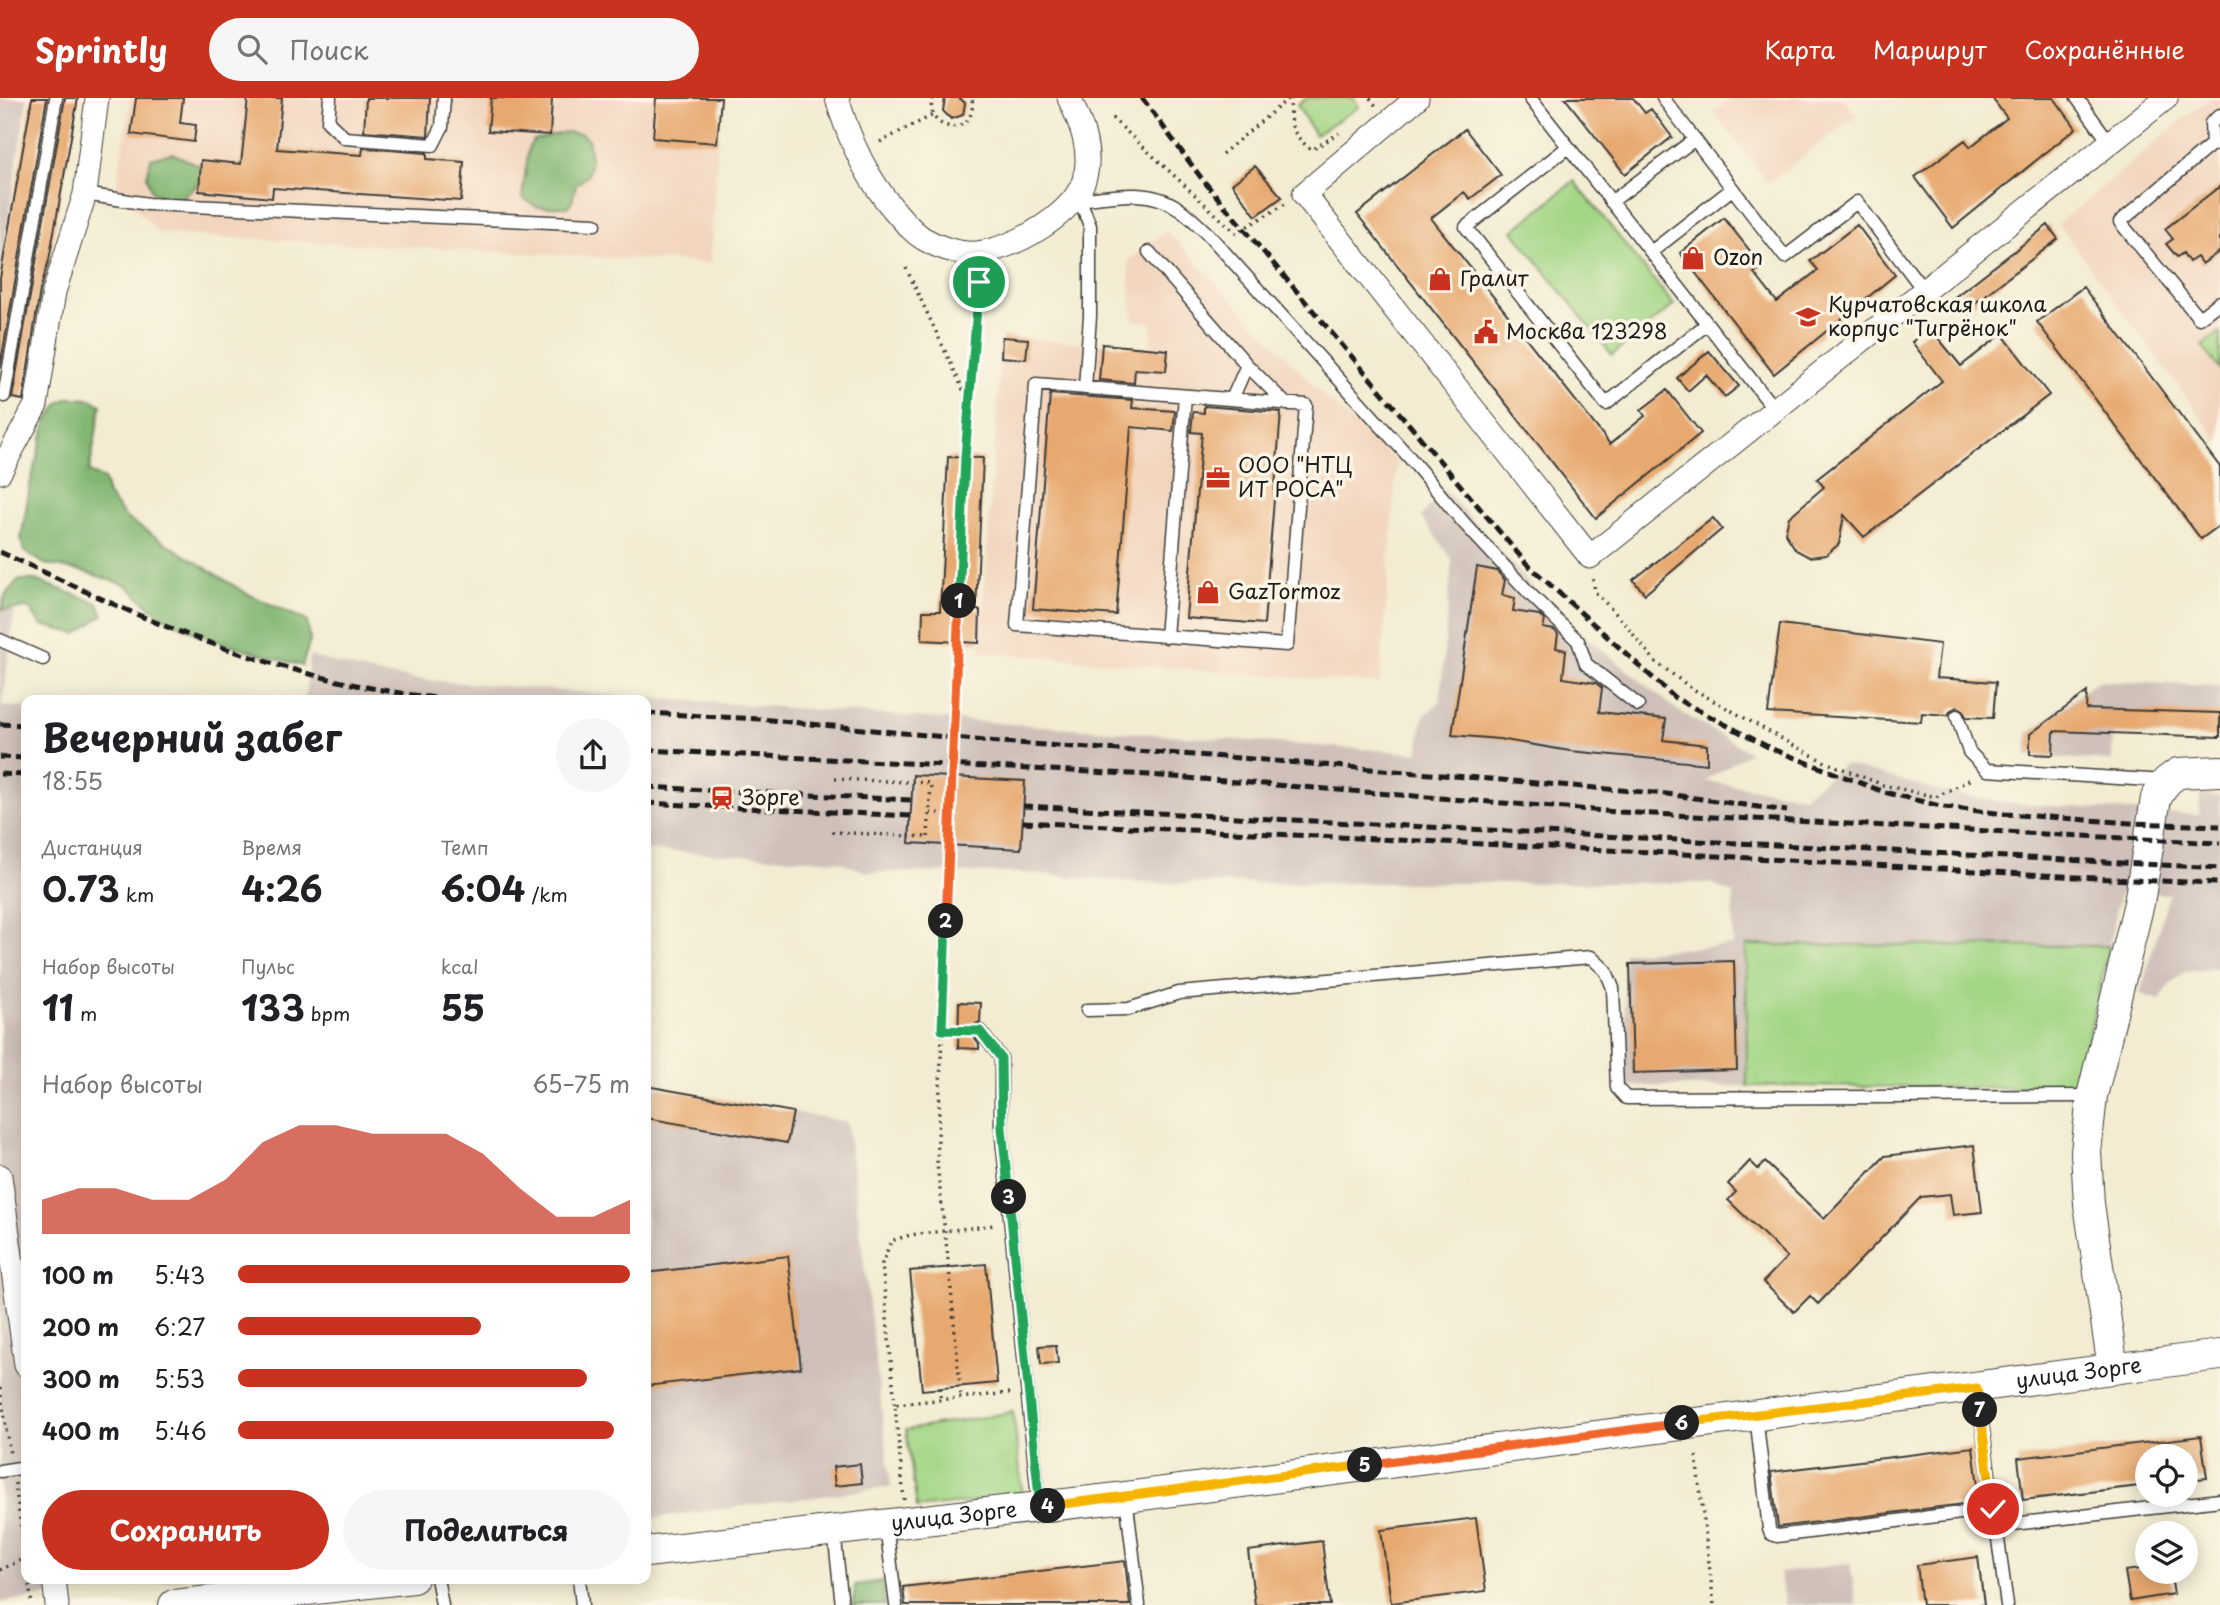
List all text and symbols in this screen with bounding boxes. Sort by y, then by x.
search box [209,18,699,81]
text: Sprintly [35,24,167,74]
icon: search [233,30,271,68]
text: Поиск [289,30,368,69]
text: Карта [1764,31,1835,67]
text: Маршрут [1873,31,1987,67]
text: Сохранённые [2025,31,2185,67]
place label: Ozon [1713,240,1763,272]
shop icon: Ozon [1679,244,1707,272]
pin [949,252,1009,312]
place label: Гралит [1460,261,1529,293]
icon: arrive [960,263,998,301]
shop icon: Гралит [1426,265,1454,293]
place label: Курчатовская школа корпус "Тигрёнок" [1828,287,2047,343]
school or university icon: Курчатовская школа корпус "Тигрёнок" [1794,303,1822,331]
place label: Москва 123298 [1506,314,1668,346]
public building icon: Москва 123298 [1472,318,1500,346]
place label: ООО "НТЦ ИТ РОСА" [1238,448,1352,504]
office icon: ООО "НТЦ ИТ РОСА" [1204,464,1232,492]
place label: GazTormoz [1228,574,1341,606]
shop icon: GazTormoz [1194,578,1222,606]
pin: 1 [942,584,976,618]
text: 1 [954,586,963,614]
text: Вечерний забег [42,708,342,765]
button: share [556,718,630,792]
text: 18:55 [42,763,103,798]
place label: Зорге [742,780,800,812]
station icon: Зорге [708,784,736,812]
text: Дистанция [42,833,143,861]
text: Время [241,833,302,861]
text: Темп [441,833,489,861]
text: 0.73 [42,861,120,914]
text: 4:26 [241,861,323,914]
text: 6:04 [441,861,525,914]
text: km [120,880,154,908]
text: /km [525,880,568,908]
pin: 2 [928,904,964,938]
text: 2 [939,906,952,934]
text: Набор высоты [42,952,175,980]
text: Пульс [241,952,295,980]
text: kcal [441,952,479,980]
text: 11 [42,980,74,1033]
text: 133 [241,980,305,1033]
text: 55 [441,980,485,1033]
text: m [74,999,97,1027]
text: bpm [305,999,350,1027]
text: Набор высоты [42,1066,203,1101]
text: 65–75 m [532,1066,630,1101]
pin: 3 [992,1180,1026,1214]
text: 3 [1002,1182,1015,1210]
text: 100 m [42,1257,114,1292]
text: 5:43 [154,1257,205,1292]
text: 200 m [42,1309,119,1344]
text: 6:27 [154,1309,205,1344]
street label: улица Зорге [2014,1347,2143,1395]
text: 300 m [42,1361,120,1396]
text: 5:53 [154,1361,205,1396]
pin: 7 [1962,1392,1997,1428]
text: 7 [1974,1395,1985,1423]
pin: 6 [1664,1406,1700,1440]
text: 6 [1675,1408,1688,1436]
text: 400 m [42,1413,120,1448]
text: 5:46 [154,1413,207,1448]
map controls [2135,1444,2198,1584]
button: locate [2135,1444,2198,1507]
pin: 5 [1348,1448,1382,1482]
text: 5 [1358,1450,1371,1478]
pin [1963,1479,2023,1539]
pin: 4 [1030,1488,1066,1524]
button: Сохранить [42,1490,329,1570]
button: Поделиться [343,1490,630,1570]
icon: check [1974,1490,2012,1528]
text: 4 [1041,1491,1054,1519]
street label: улица Зорге [889,1492,1018,1538]
button: layers [2135,1521,2198,1584]

